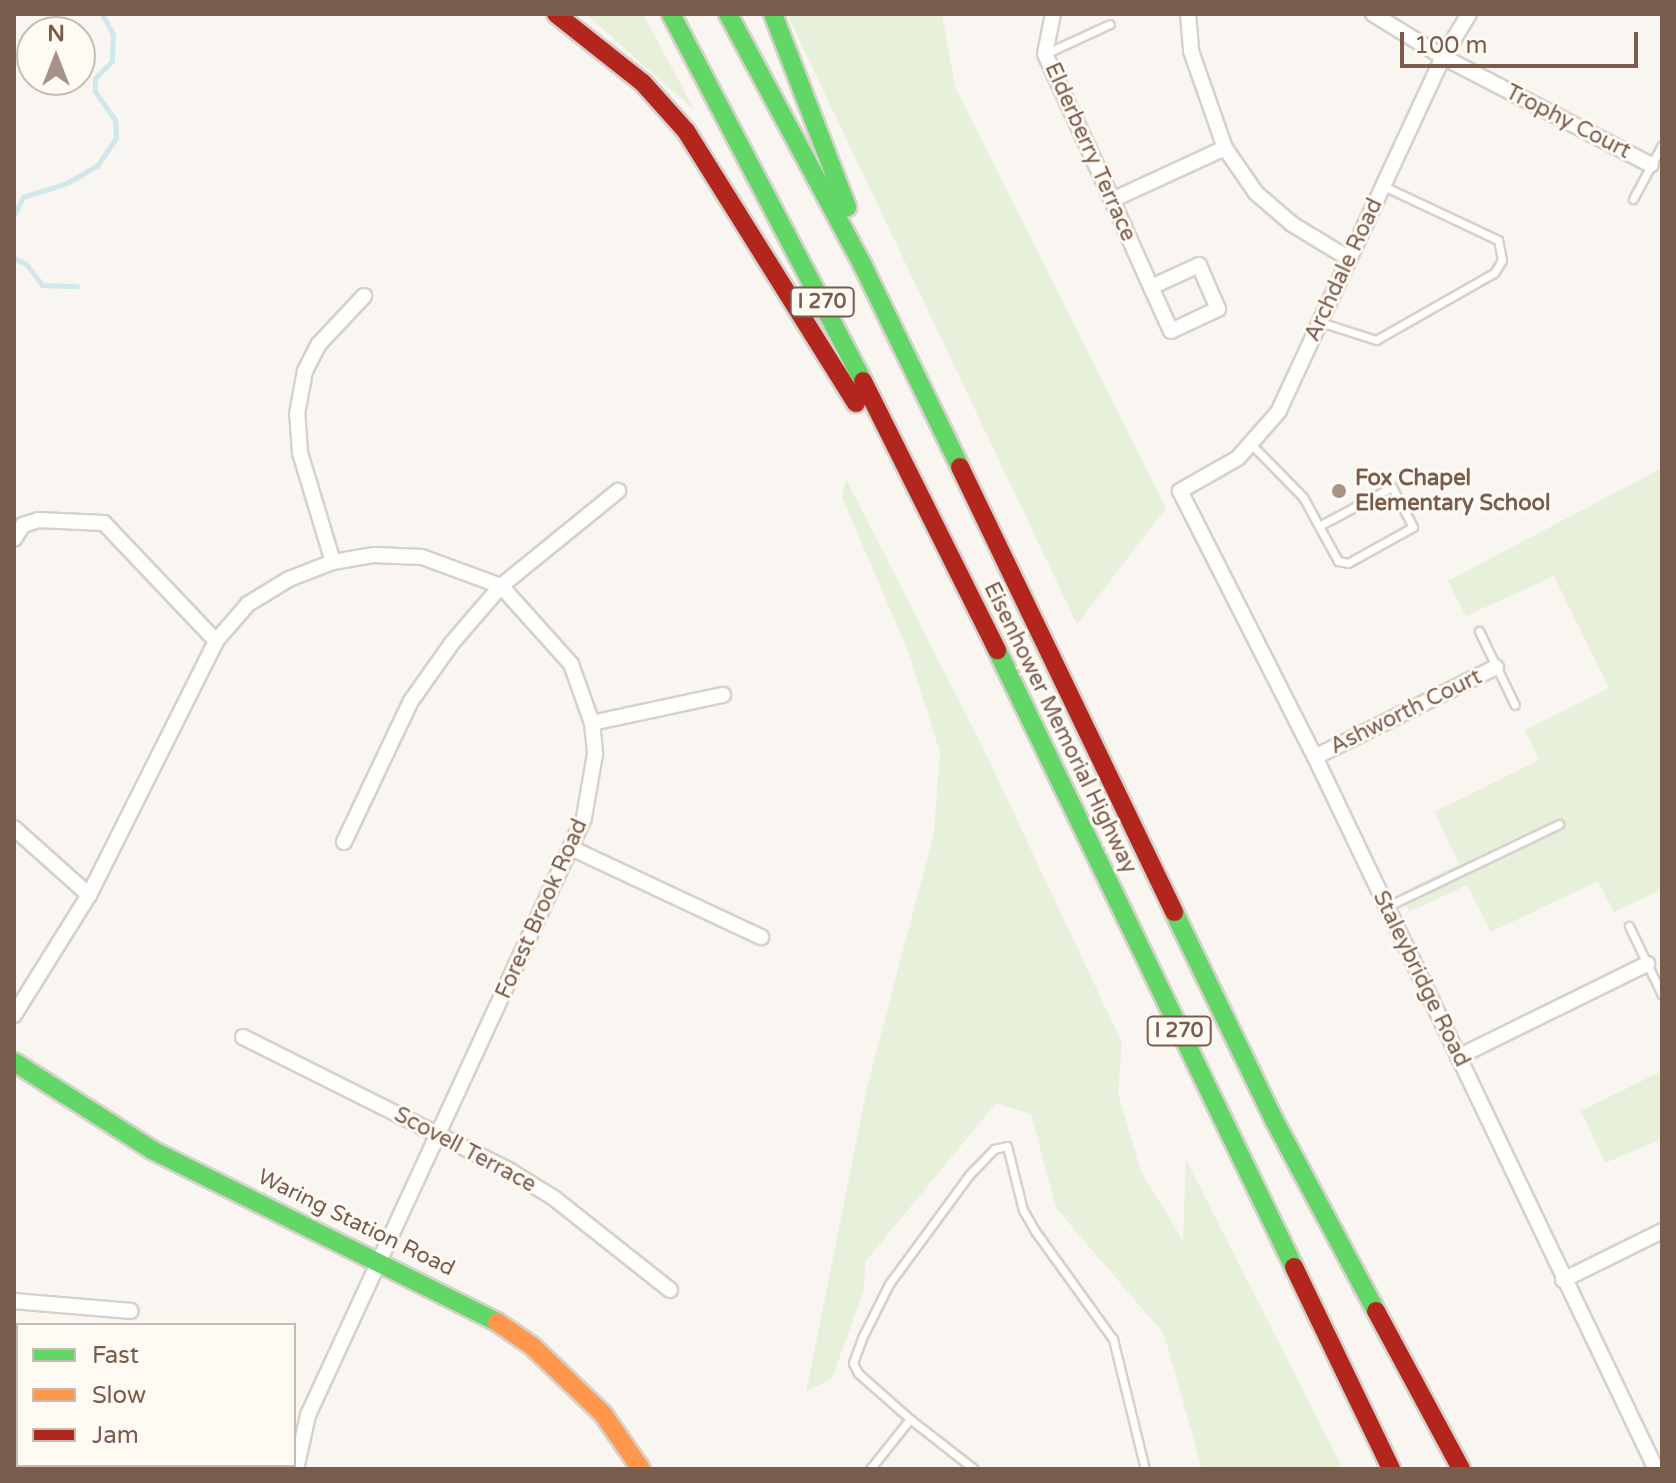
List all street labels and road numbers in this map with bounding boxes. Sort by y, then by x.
street label: Elderberry Terrace [1039,59,1141,245]
street label: Trophy Court [1501,79,1635,165]
street label: Archdale Road [1299,194,1389,346]
road number: I 270 [788,286,856,318]
street label: Eisenhower Memorial Highway [978,578,1142,878]
street label: Ashworth Court [1326,664,1486,760]
street label: Forest Brook Road [490,815,594,1003]
street label: Staleybridge Road [1367,887,1475,1071]
road number: I 270 [1145,1015,1213,1047]
street label: Scovell Terrace [390,1102,540,1198]
street label: Waring Station Road [253,1164,459,1282]

